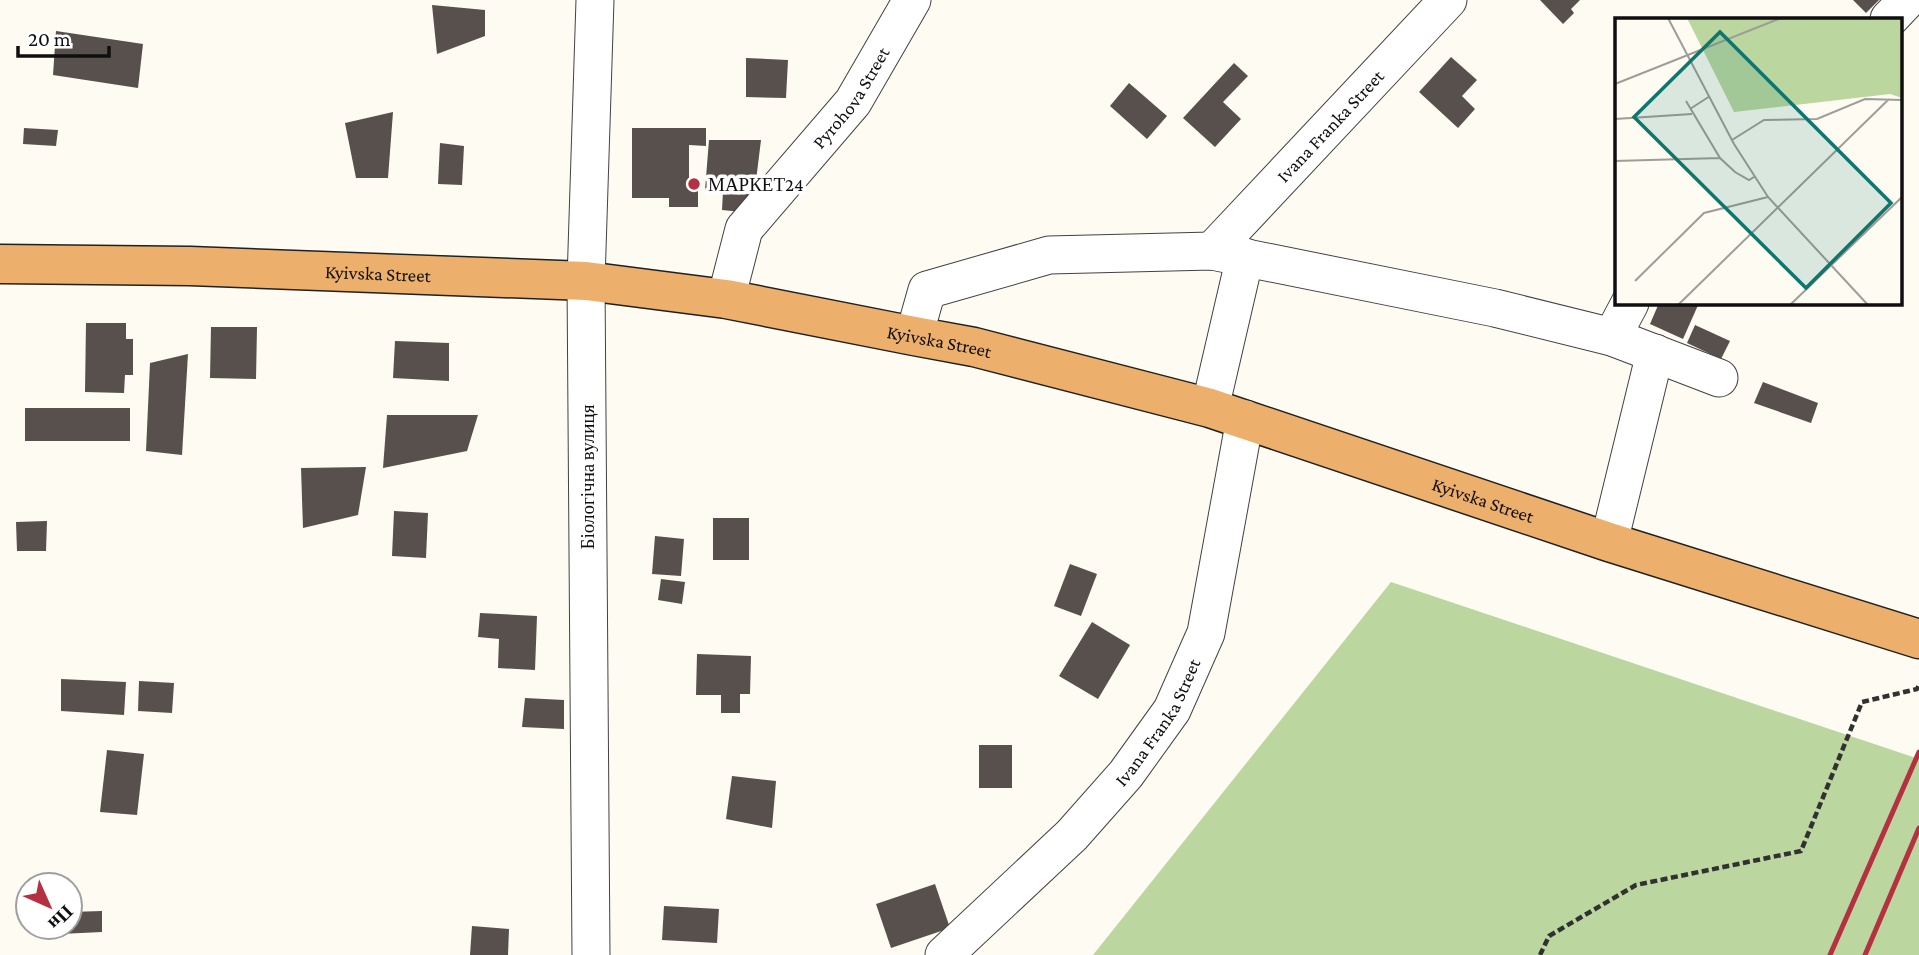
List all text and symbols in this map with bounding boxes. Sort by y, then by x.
scale bar [18,14,108,58]
inset map [1615,18,1902,304]
text: 20 m [28,27,71,51]
street label: Pyrohova Street [808,43,894,153]
street label: Ivana Franka Street [1272,65,1388,187]
place label: МАРКЕТ24 [708,174,804,195]
marker: МАРКЕТ24 [686,176,702,192]
street label: Kyivska Street [324,261,432,286]
street label: Kyivska Street [885,321,995,362]
street label: Біологічна вулиця [577,404,598,549]
street label: Kyivska Street [1429,473,1537,527]
street label: Ivana Franka Street [1110,655,1205,790]
north arrow [14,871,84,941]
text: Пн [44,901,77,934]

